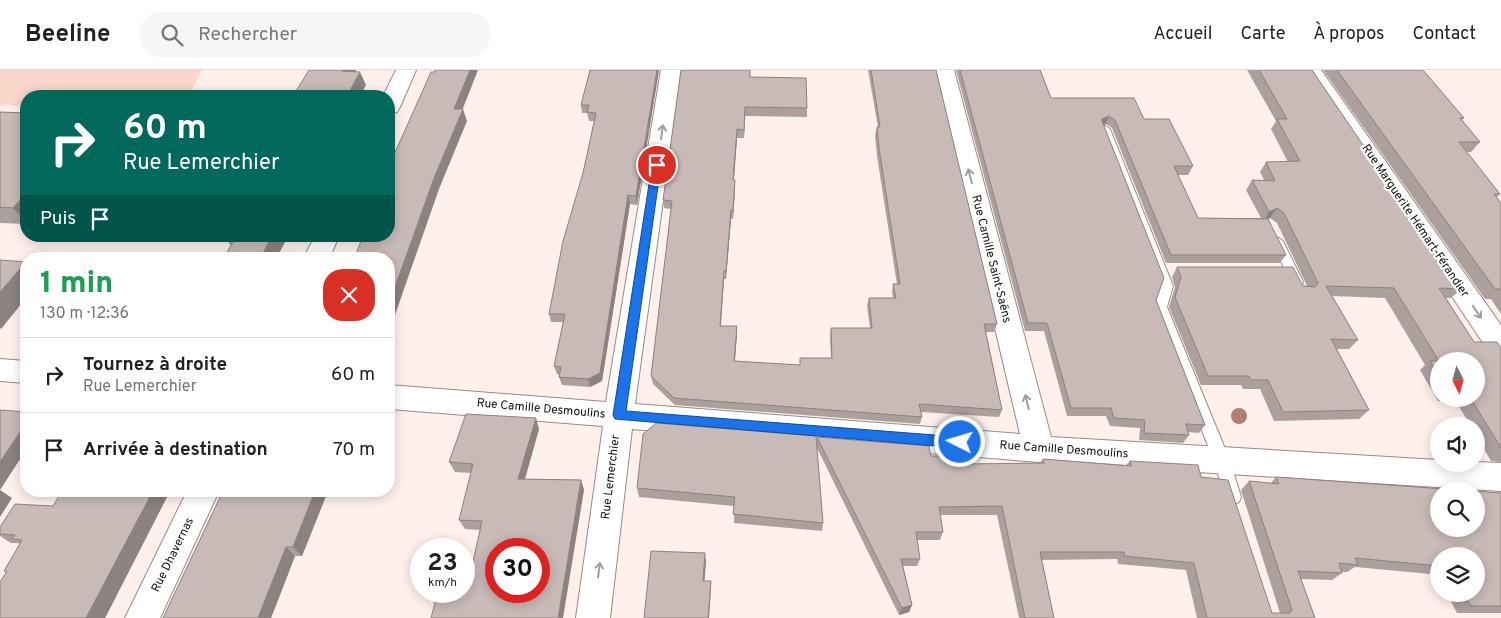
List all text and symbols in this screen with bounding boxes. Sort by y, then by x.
search box [140,12,490,57]
text: Beeline [25,20,110,50]
icon: search [158,21,186,49]
text: Rechercher [198,23,297,47]
text: Accueil [1153,23,1212,46]
text: Carte [1240,23,1285,46]
text: À propos [1313,23,1384,46]
text: Contact [1412,23,1476,46]
text: 60 m [123,107,207,151]
icon: right [40,110,105,175]
one-way arrow [657,124,667,140]
street label: Rue Marguerite Hémart-Férandier [1358,141,1473,301]
pin [636,144,678,186]
text: Rue Lemerchier [123,150,280,177]
icon: arrive [643,151,671,179]
one-way arrow [965,169,975,185]
street label: Rue Camille Saint-Saëns [967,193,1015,325]
icon: arrive [86,205,114,233]
text: Puis [40,207,76,231]
text: 1 min [40,266,113,303]
button: close [323,269,375,321]
text: 130 m · 12:36 [40,304,129,324]
one-way arrow [1472,305,1482,319]
north arrow [1430,352,1485,408]
map controls [1430,352,1485,602]
text: Tournez à droite [83,353,227,377]
icon: right [40,361,68,389]
text: 60 m [331,363,375,387]
text: Rue Lemerchier [83,377,197,397]
one-way arrow [1022,394,1031,410]
street label: Rue Camille Desmoulins [476,395,606,423]
position arrow [933,415,985,467]
button: sound [1430,417,1485,472]
street label: Rue Lemerchier [598,433,624,520]
icon: arrive [40,436,68,464]
text: Arrivée à destination [83,438,268,462]
text: 70 m [333,438,375,462]
street label: Rue Camille Desmoulins [999,438,1129,462]
button: search [1430,482,1485,537]
street label: Rue Dhavernas [148,515,198,595]
speed limit sign: 30 [485,538,550,603]
button: layers [1430,547,1485,602]
text: 23 [427,548,458,580]
one-way arrow [594,562,604,578]
text: km/h [428,575,457,591]

